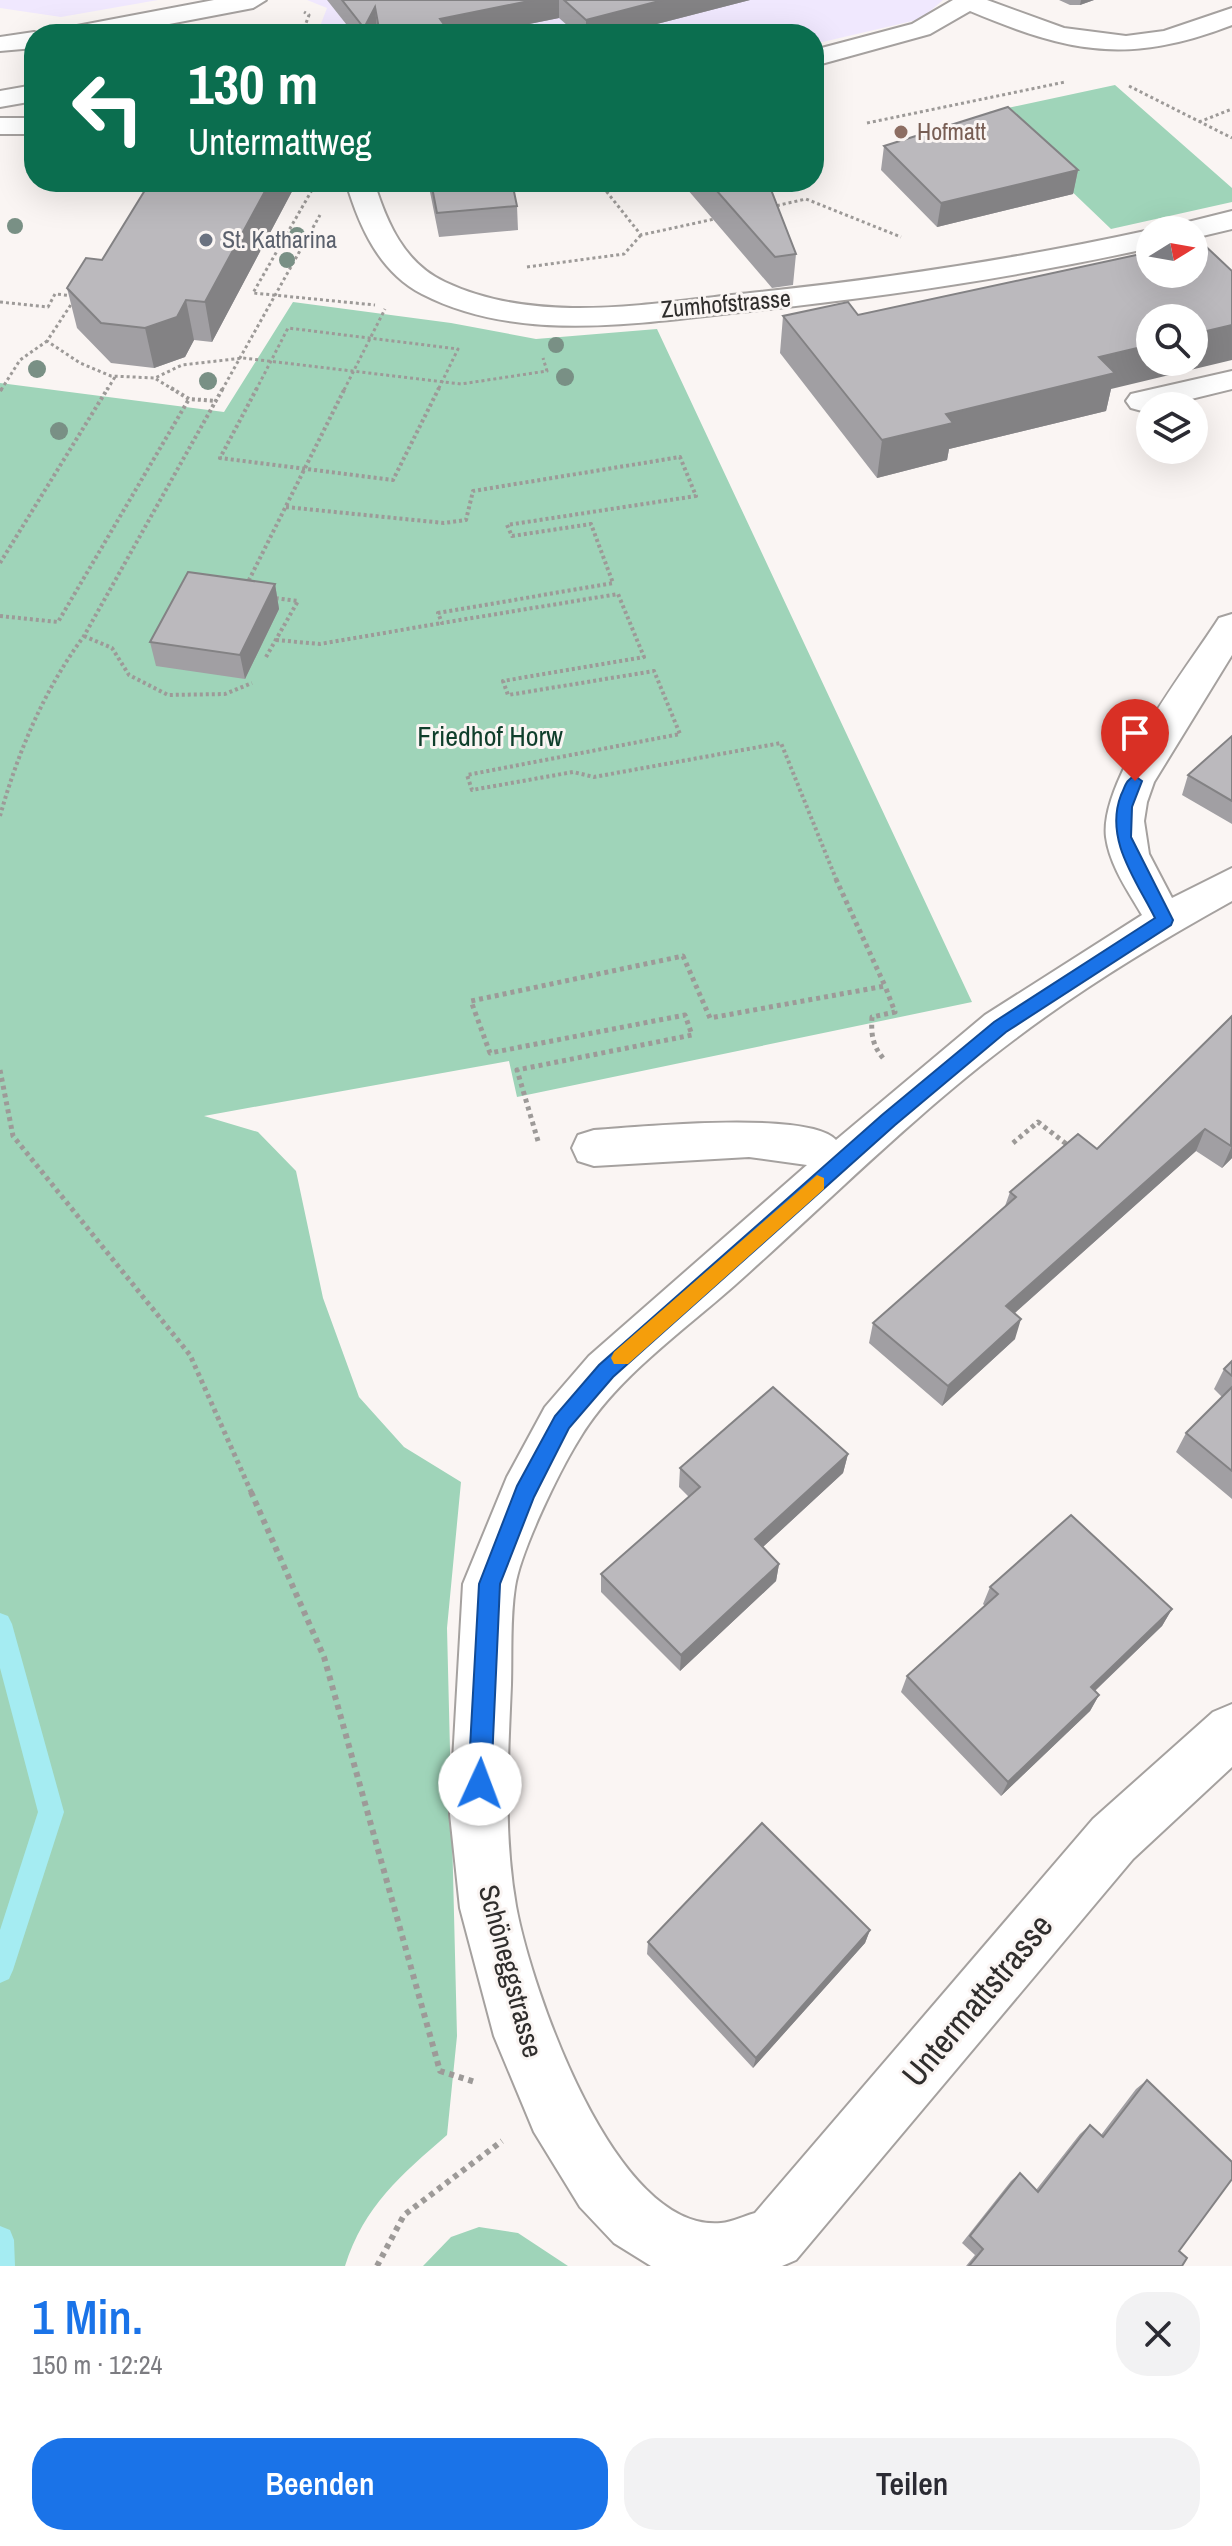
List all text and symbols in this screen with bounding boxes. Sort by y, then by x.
text: 130 m [188,46,318,121]
icon: left [56,56,160,160]
place label: Hofmatt [917,115,986,147]
text: Untermattweg [188,118,372,166]
marker: Hofmatt [892,123,910,141]
north arrow [1136,216,1208,288]
map controls [1136,216,1208,464]
place label: St. Katharina [222,223,337,255]
marker: St. Katharina [197,231,215,249]
street label: Zumhofstrasse [660,281,792,325]
button: search [1136,304,1208,376]
button: layers [1136,392,1208,464]
pin [1101,699,1169,781]
icon: arrive [1113,711,1157,755]
park label: Friedhof Horw [417,717,563,755]
position arrow [438,1742,522,1826]
street label: Schöneggstrasse [470,1880,552,2062]
street label: Untermattstrasse [891,1904,1063,2096]
text: 1 Min. [32,2284,143,2349]
button: close [1116,2292,1200,2376]
text: 150 m · 12:24 [32,2347,162,2382]
button: Beenden [32,2438,608,2530]
button: Teilen [624,2438,1200,2530]

